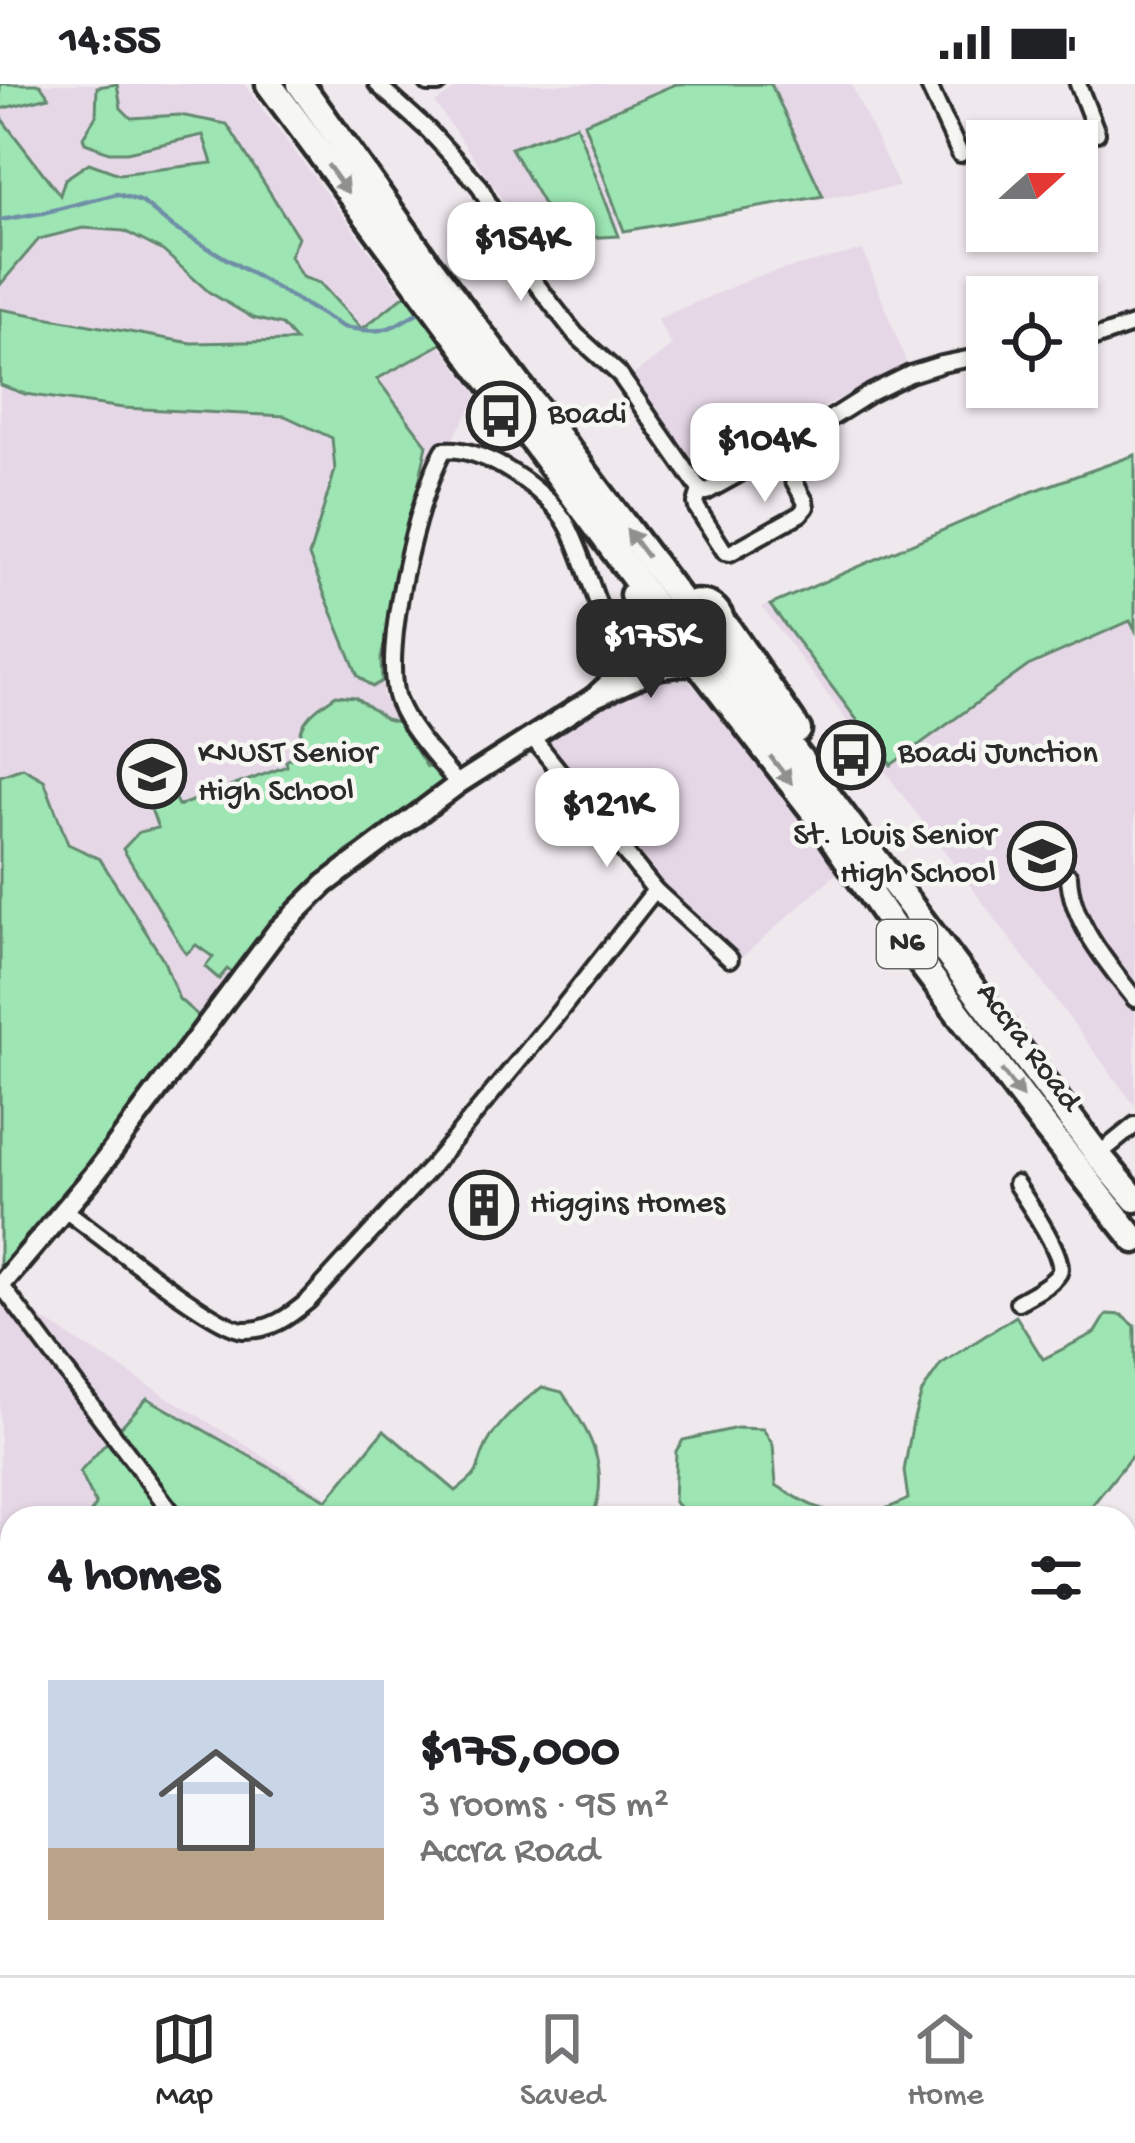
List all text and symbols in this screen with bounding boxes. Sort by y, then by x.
text: 14:55 [60,16,161,69]
north arrow [966,120,1098,252]
map controls [966,120,1098,408]
one-way arrow [325,163,349,194]
pin: $154K [437,202,605,304]
text: $154K [474,218,568,264]
button: locate [966,276,1098,408]
bus stop icon: Boadi [466,381,536,451]
place label: Boadi [547,397,627,435]
pin: $104K [681,403,849,505]
text: $104K [717,419,813,465]
one-way arrow [625,527,650,559]
pin: $175K [567,599,735,701]
text: $175K [603,615,699,661]
bus stop icon: Boadi Junction [816,720,886,790]
place label: KNUST Senior High School [198,736,380,812]
place label: Boadi Junction [897,736,1098,774]
school or university icon: KNUST Senior High School [117,739,187,809]
one-way arrow [768,755,793,786]
pin: $121K [523,768,691,870]
text: $121K [562,784,652,830]
place label: St. Louis Senior High School [793,818,999,894]
school or university icon: St. Louis Senior High School [1007,821,1077,891]
road number: N6 [877,920,937,968]
street label: Accra Road [966,976,1089,1122]
one-way arrow [999,1069,1024,1100]
building icon: Higgins Homes [449,1170,519,1240]
place label: Higgins Homes [530,1186,726,1224]
icon: filters [1023,1545,1089,1611]
text: 4 homes [48,1548,219,1608]
text: $175,000 [420,1724,620,1784]
icon: home [144,1728,288,1872]
text: 3 rooms · 95 m² [420,1784,669,1830]
text: Accra Road [420,1830,599,1876]
tab: Map [151,2006,217,2116]
tab: Saved [520,2006,605,2116]
tab: Home [907,2006,984,2116]

